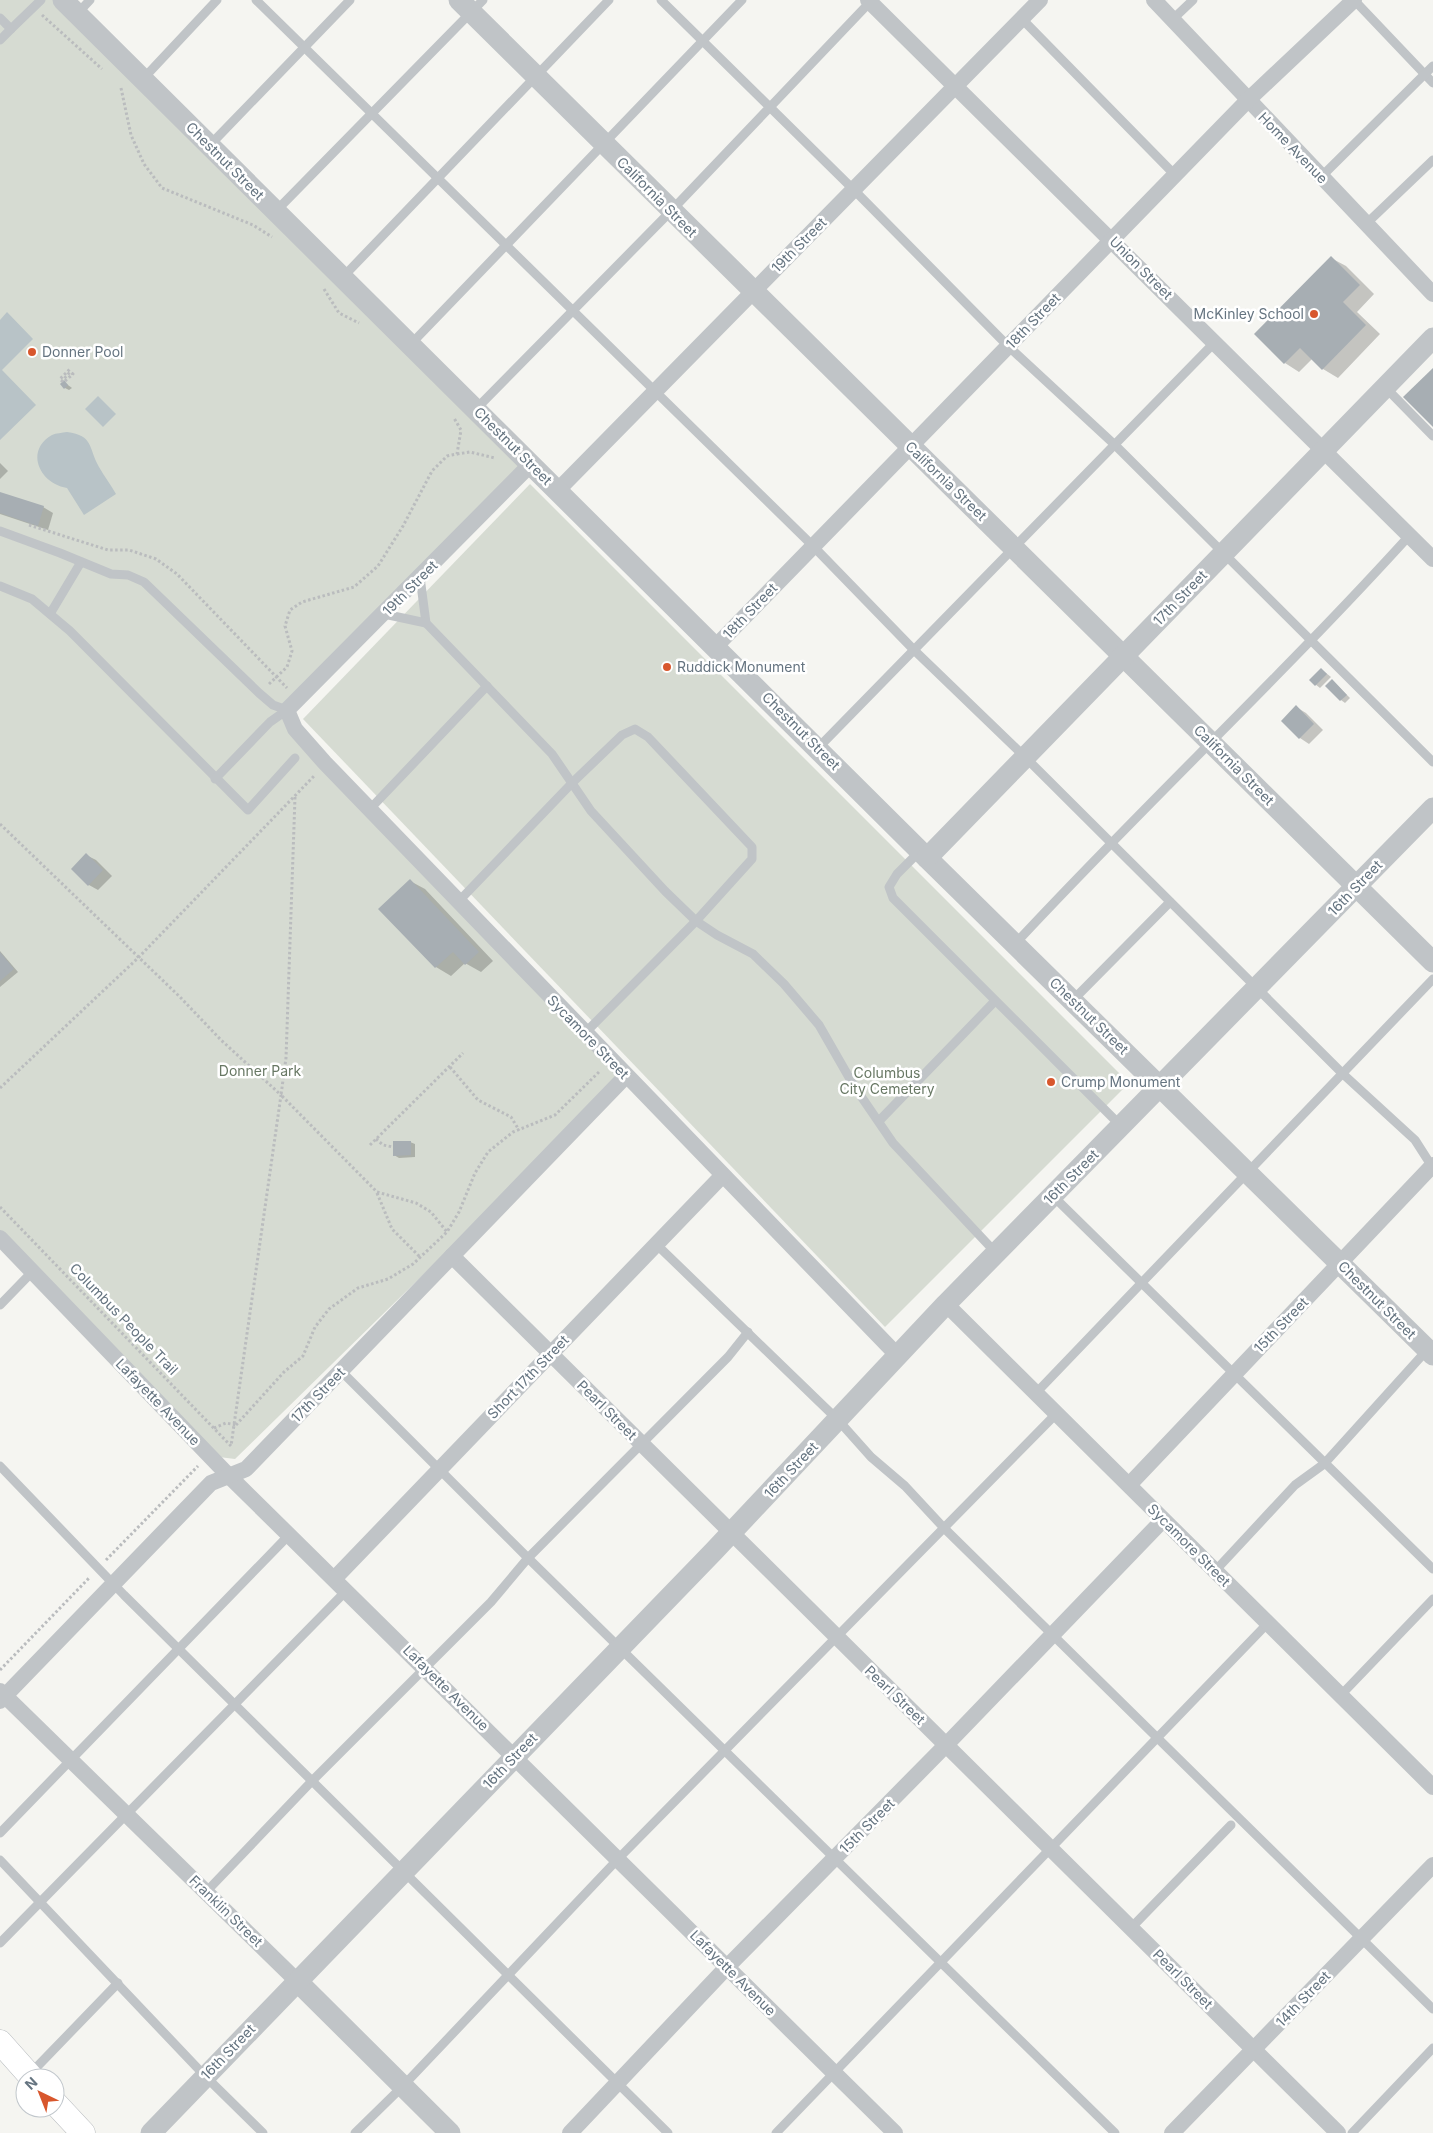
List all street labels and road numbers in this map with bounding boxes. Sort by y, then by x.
street label: Home Avenue [1255,109,1332,187]
street label: Chestnut Street [183,118,268,203]
street label: California Street [614,153,701,241]
street label: 19th Street [768,213,830,276]
street label: Union Street [1106,233,1177,303]
street label: 18th Street [1002,289,1064,352]
street label: Chestnut Street [471,403,556,488]
street label: California Street [902,438,991,524]
street label: 19th Street [379,556,441,619]
street label: 17th Street [1149,566,1210,629]
street label: 18th Street [719,579,781,642]
street label: Chestnut Street [759,688,844,773]
street label: California Street [1191,721,1278,809]
street label: 16th Street [1324,856,1386,919]
street label: Chestnut Street [1046,974,1133,1058]
street label: Sycamore Street [544,991,633,1082]
street label: 16th Street [1040,1145,1102,1208]
street label: Chestnut Street [1335,1257,1420,1342]
street label: Columbus People Trail [67,1259,182,1378]
street label: 15th Street [1250,1293,1312,1356]
street label: Short 17th Street [483,1331,572,1422]
street label: Lafayette Avenue [113,1355,204,1449]
street label: 17th Street [287,1363,348,1426]
street label: Pearl Street [574,1376,641,1443]
street label: 16th Street [760,1438,821,1501]
street label: Sycamore Street [1144,1500,1235,1590]
street label: Lafayette Avenue [400,1641,493,1734]
street label: Pearl Street [862,1662,929,1728]
street label: 16th Street [479,1729,541,1792]
street label: 15th Street [836,1794,898,1857]
street label: Franklin Street [186,1871,267,1950]
street label: Lafayette Avenue [687,1926,780,2019]
street label: Pearl Street [1150,1945,1217,2012]
street label: 14th Street [1272,1967,1334,2030]
street label: 16th Street [197,2020,259,2083]

